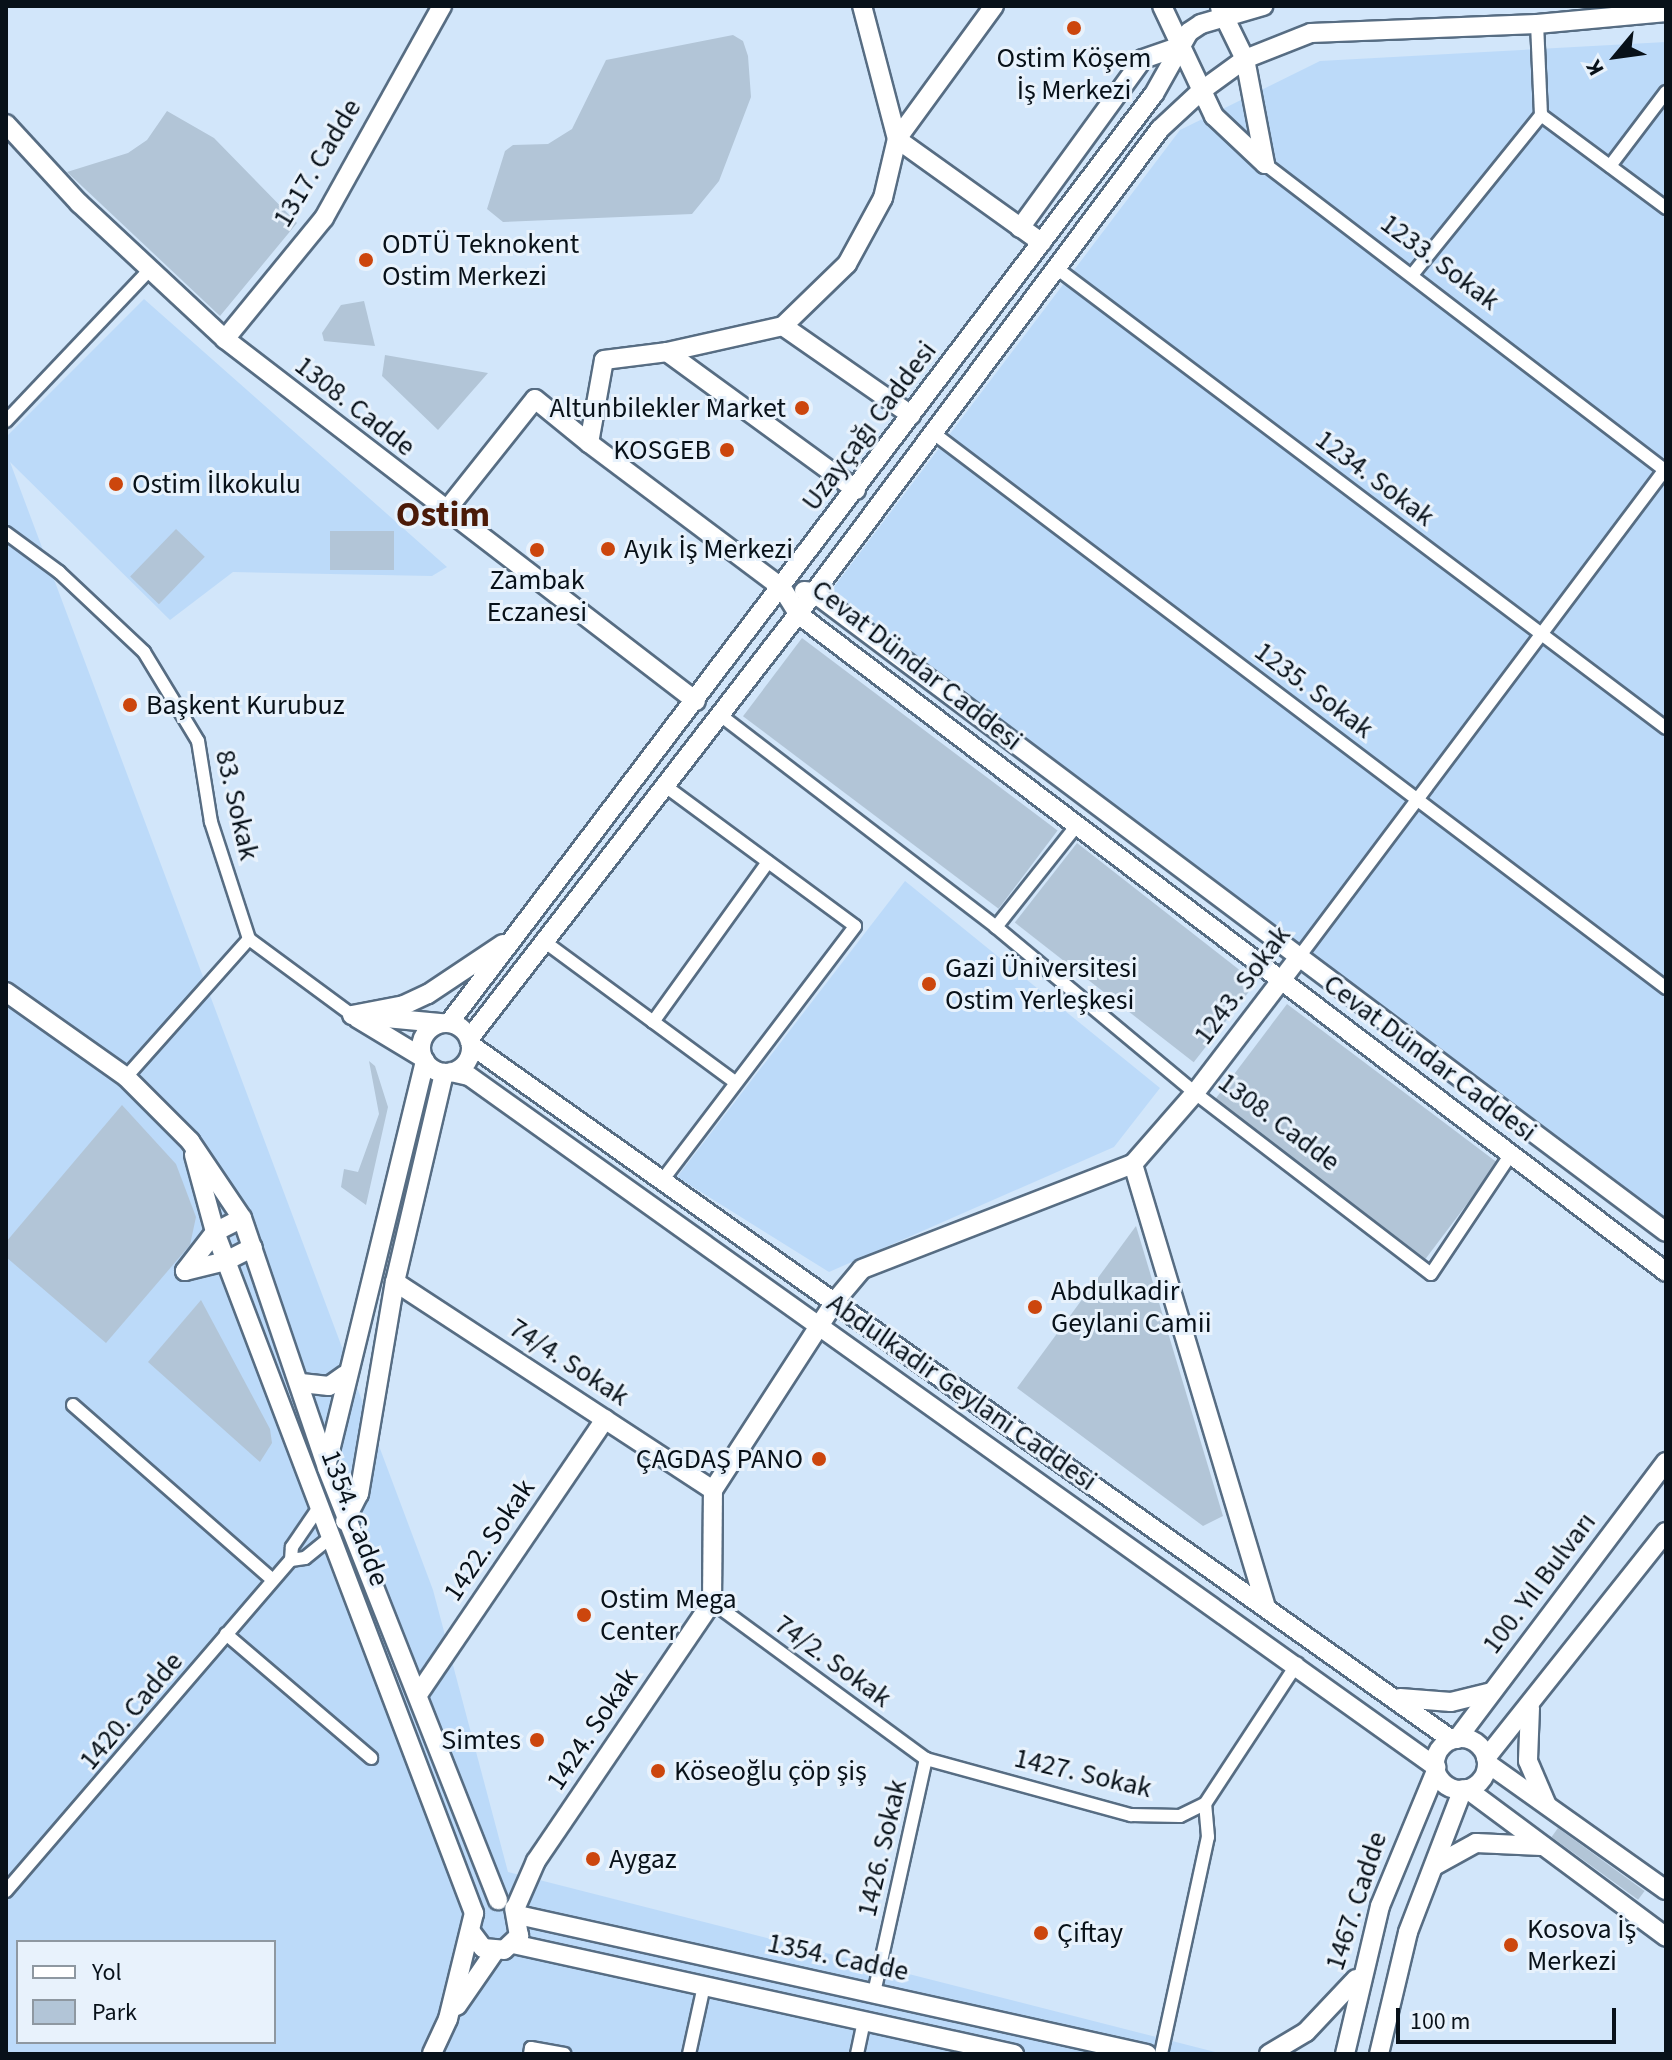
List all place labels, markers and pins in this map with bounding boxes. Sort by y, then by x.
marker: Ostim Köşem İş Merkezi [1065,19,1083,37]
place label: Ostim Köşem İş Merkezi [997,41,1151,107]
place label: ODTÜ Teknokent Ostim Merkezi [382,227,579,293]
marker: ODTÜ Teknokent Ostim Merkezi [357,251,375,269]
place label: Altunbilekler Market [549,391,786,425]
marker: Altunbilekler Market [793,399,811,417]
place label: KOSGEB [613,433,711,467]
marker: KOSGEB [718,441,736,459]
place label: Ostim İlkokulu [132,467,301,501]
marker: Ostim İlkokulu [107,475,125,493]
place label: Ayık İş Merkezi [624,532,793,566]
marker: Ayık İş Merkezi [599,540,617,558]
marker: Zambak Eczanesi [528,541,546,559]
place label: Zambak Eczanesi [487,563,587,629]
place label: Başkent Kurubuz [146,688,345,722]
marker: Başkent Kurubuz [121,696,139,714]
place label: Gazi Üniversitesi Ostim Yerleşkesi [945,951,1138,1017]
marker: Gazi Üniversitesi Ostim Yerleşkesi [920,975,938,993]
place label: Abdulkadir Geylani Camii [1051,1274,1212,1340]
marker: Abdulkadir Geylani Camii [1026,1298,1044,1316]
place label: ÇAGDAŞ PANO [636,1442,803,1476]
marker: ÇAGDAŞ PANO [810,1450,828,1468]
place label: Ostim Mega Center [600,1582,737,1648]
marker: Ostim Mega Center [575,1606,593,1624]
place label: Simtes [441,1723,521,1757]
marker: Simtes [528,1731,546,1749]
place label: Köseoğlu çöp şiş [674,1754,867,1788]
marker: Köseoğlu çöp şiş [649,1762,667,1780]
place label: Aygaz [609,1842,677,1876]
marker: Aygaz [584,1850,602,1868]
place label: Kosova İş Merkezi [1527,1912,1636,1978]
place label: Çiftay [1057,1916,1123,1950]
marker: Çiftay [1032,1924,1050,1942]
marker: Kosova İş Merkezi [1502,1936,1520,1954]

